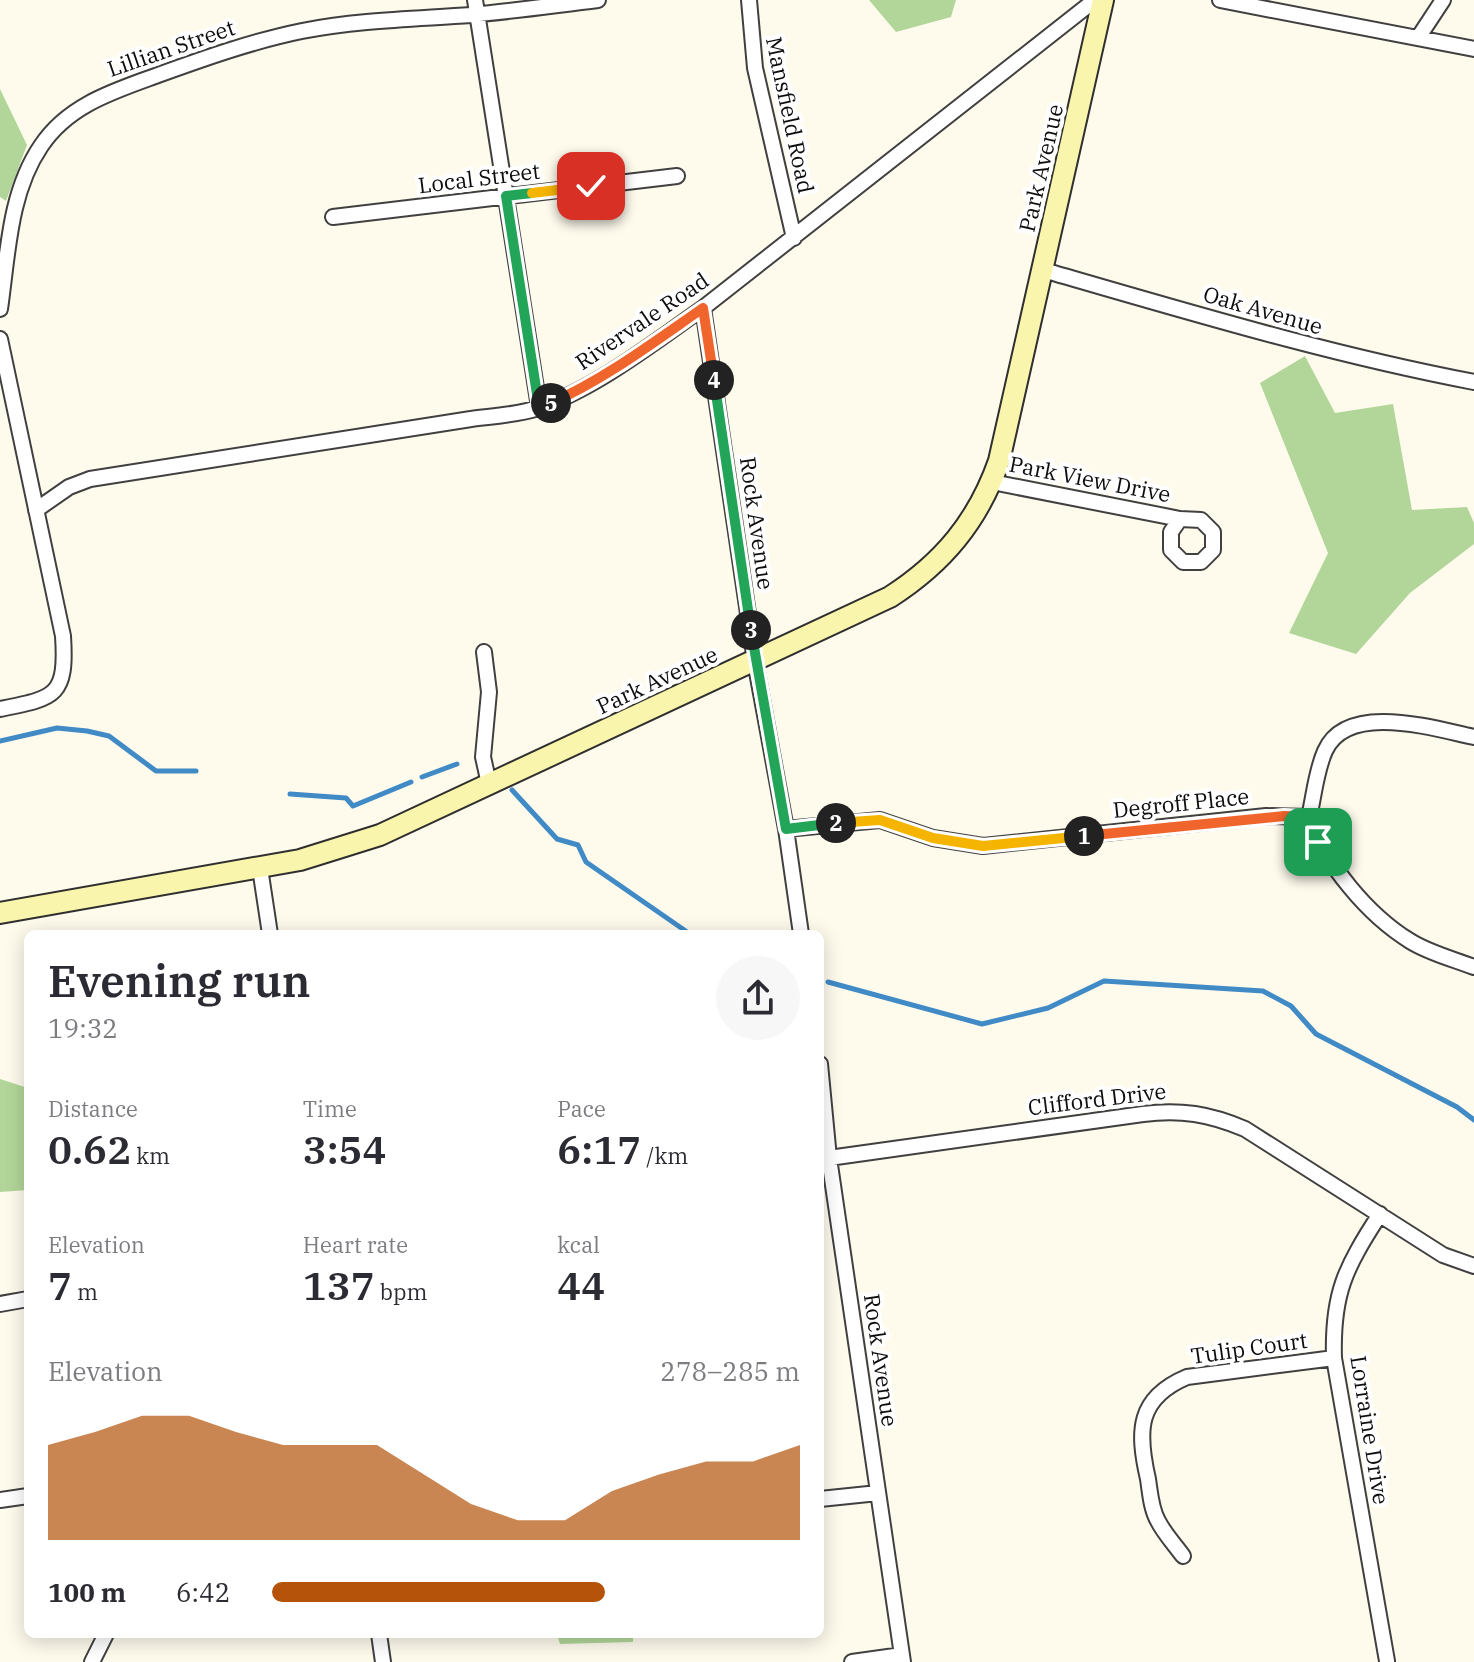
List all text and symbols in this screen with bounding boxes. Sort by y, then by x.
street label: Lillian Street [103,12,239,83]
street label: Mansfield Road [760,34,821,196]
street label: Park Avenue [1012,101,1069,235]
pin [557,152,625,220]
street label: Local Street [416,156,542,199]
icon: check [569,164,613,208]
street label: Rivervale Road [569,265,714,376]
street label: Oak Avenue [1200,279,1326,340]
pin: 4 [694,360,734,400]
text: 4 [707,365,721,394]
pin: 5 [531,383,571,423]
text: 5 [544,388,558,417]
street label: Park View Drive [1007,449,1173,508]
street label: Rock Avenue [734,455,781,591]
pin: 3 [731,610,771,650]
text: 3 [744,615,758,644]
street label: Park Avenue [592,639,722,720]
street label: Degroff Place [1111,781,1250,824]
pin: 2 [816,803,856,843]
text: 2 [829,808,843,837]
pin [1284,808,1352,876]
pin: 1 [1064,816,1104,856]
icon: arrive [1296,820,1340,864]
text: 1 [1077,821,1091,850]
text: Evening run [48,952,311,1009]
button: share [716,956,800,1040]
text: 19:32 [48,1011,118,1045]
street label: Clifford Drive [1026,1076,1168,1121]
text: Distance [48,1094,138,1123]
text: Time [303,1094,357,1123]
text: Pace [557,1094,606,1123]
text: 0.62 [48,1123,131,1175]
text: 3:54 [303,1123,387,1175]
text: 6:17 [557,1123,641,1175]
text: km [131,1141,170,1170]
text: /km [641,1141,688,1170]
text: Elevation [48,1230,145,1259]
text: Heart rate [303,1230,408,1259]
text: kcal [557,1230,600,1259]
text: 7 [48,1259,72,1311]
text: 137 [303,1259,375,1311]
text: 44 [557,1259,605,1311]
text: m [72,1277,98,1306]
text: bpm [375,1277,427,1306]
street label: Rock Avenue [858,1292,905,1428]
street label: Tulip Court [1189,1325,1309,1370]
street label: Lorraine Drive [1344,1353,1397,1506]
text: Elevation [48,1354,163,1388]
text: 278–285 m [660,1354,800,1388]
text: 100 m [48,1575,126,1609]
text: 6:42 [176,1575,230,1609]

